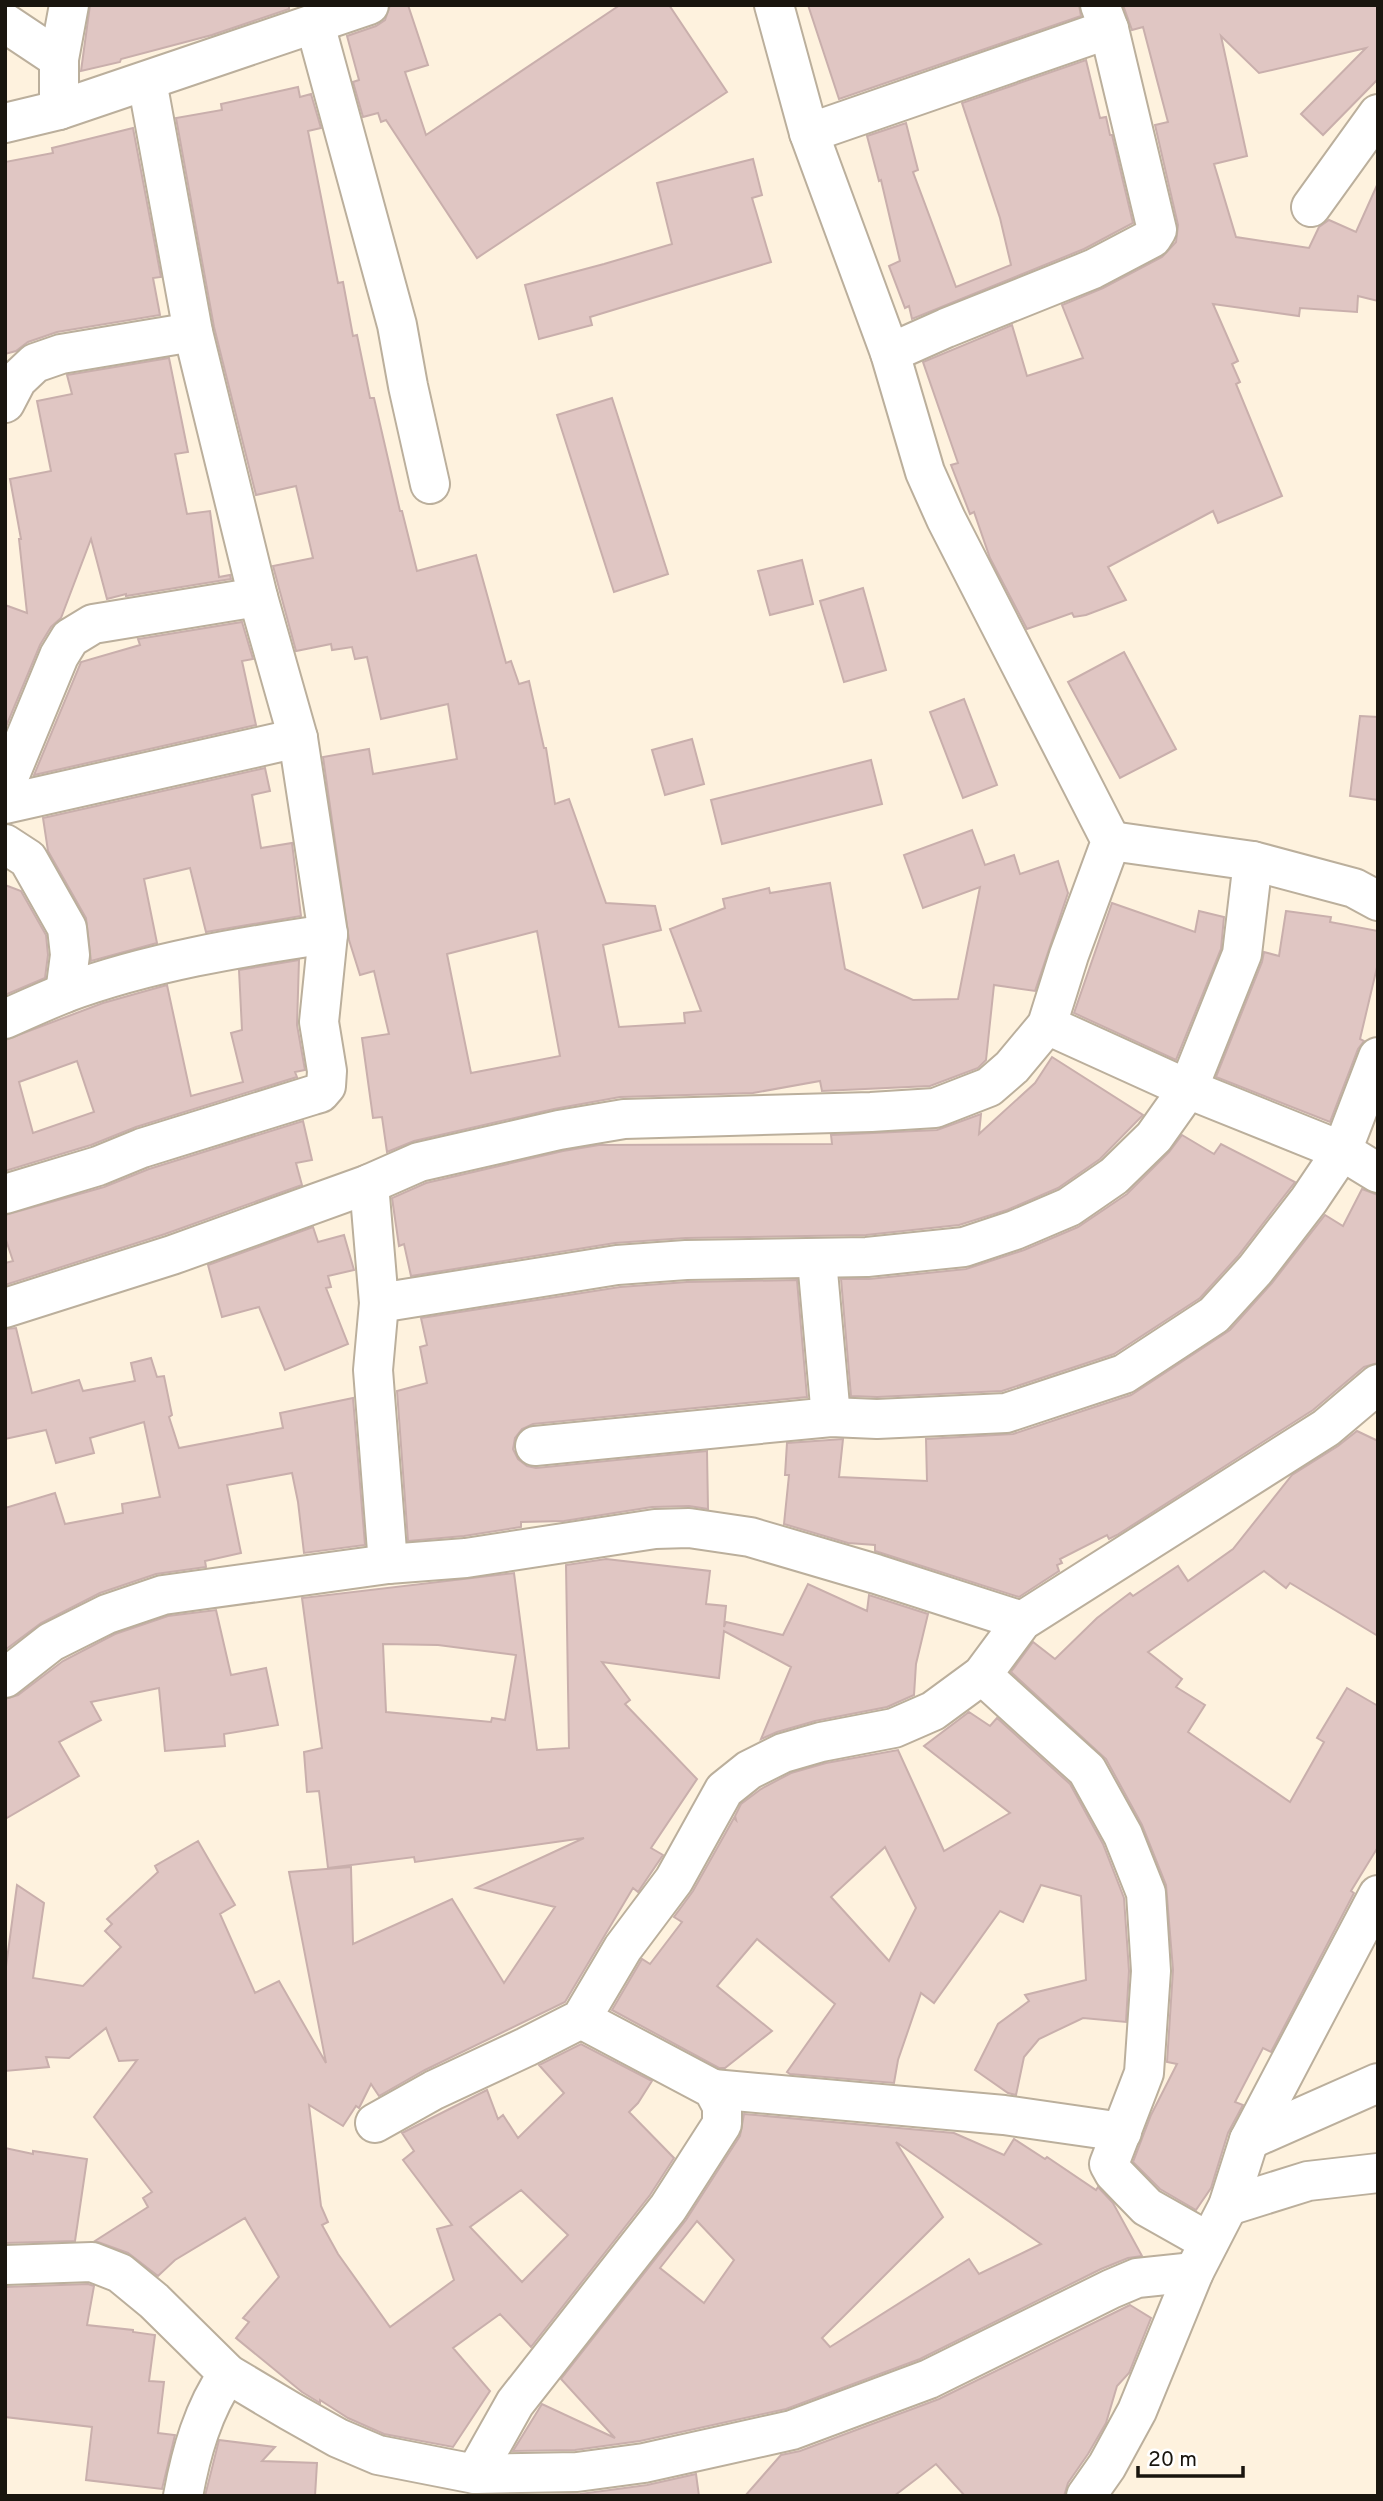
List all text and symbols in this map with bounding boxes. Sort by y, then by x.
scale bar [1138,2434,1243,2478]
text: 20 m [1148,2447,1197,2474]

